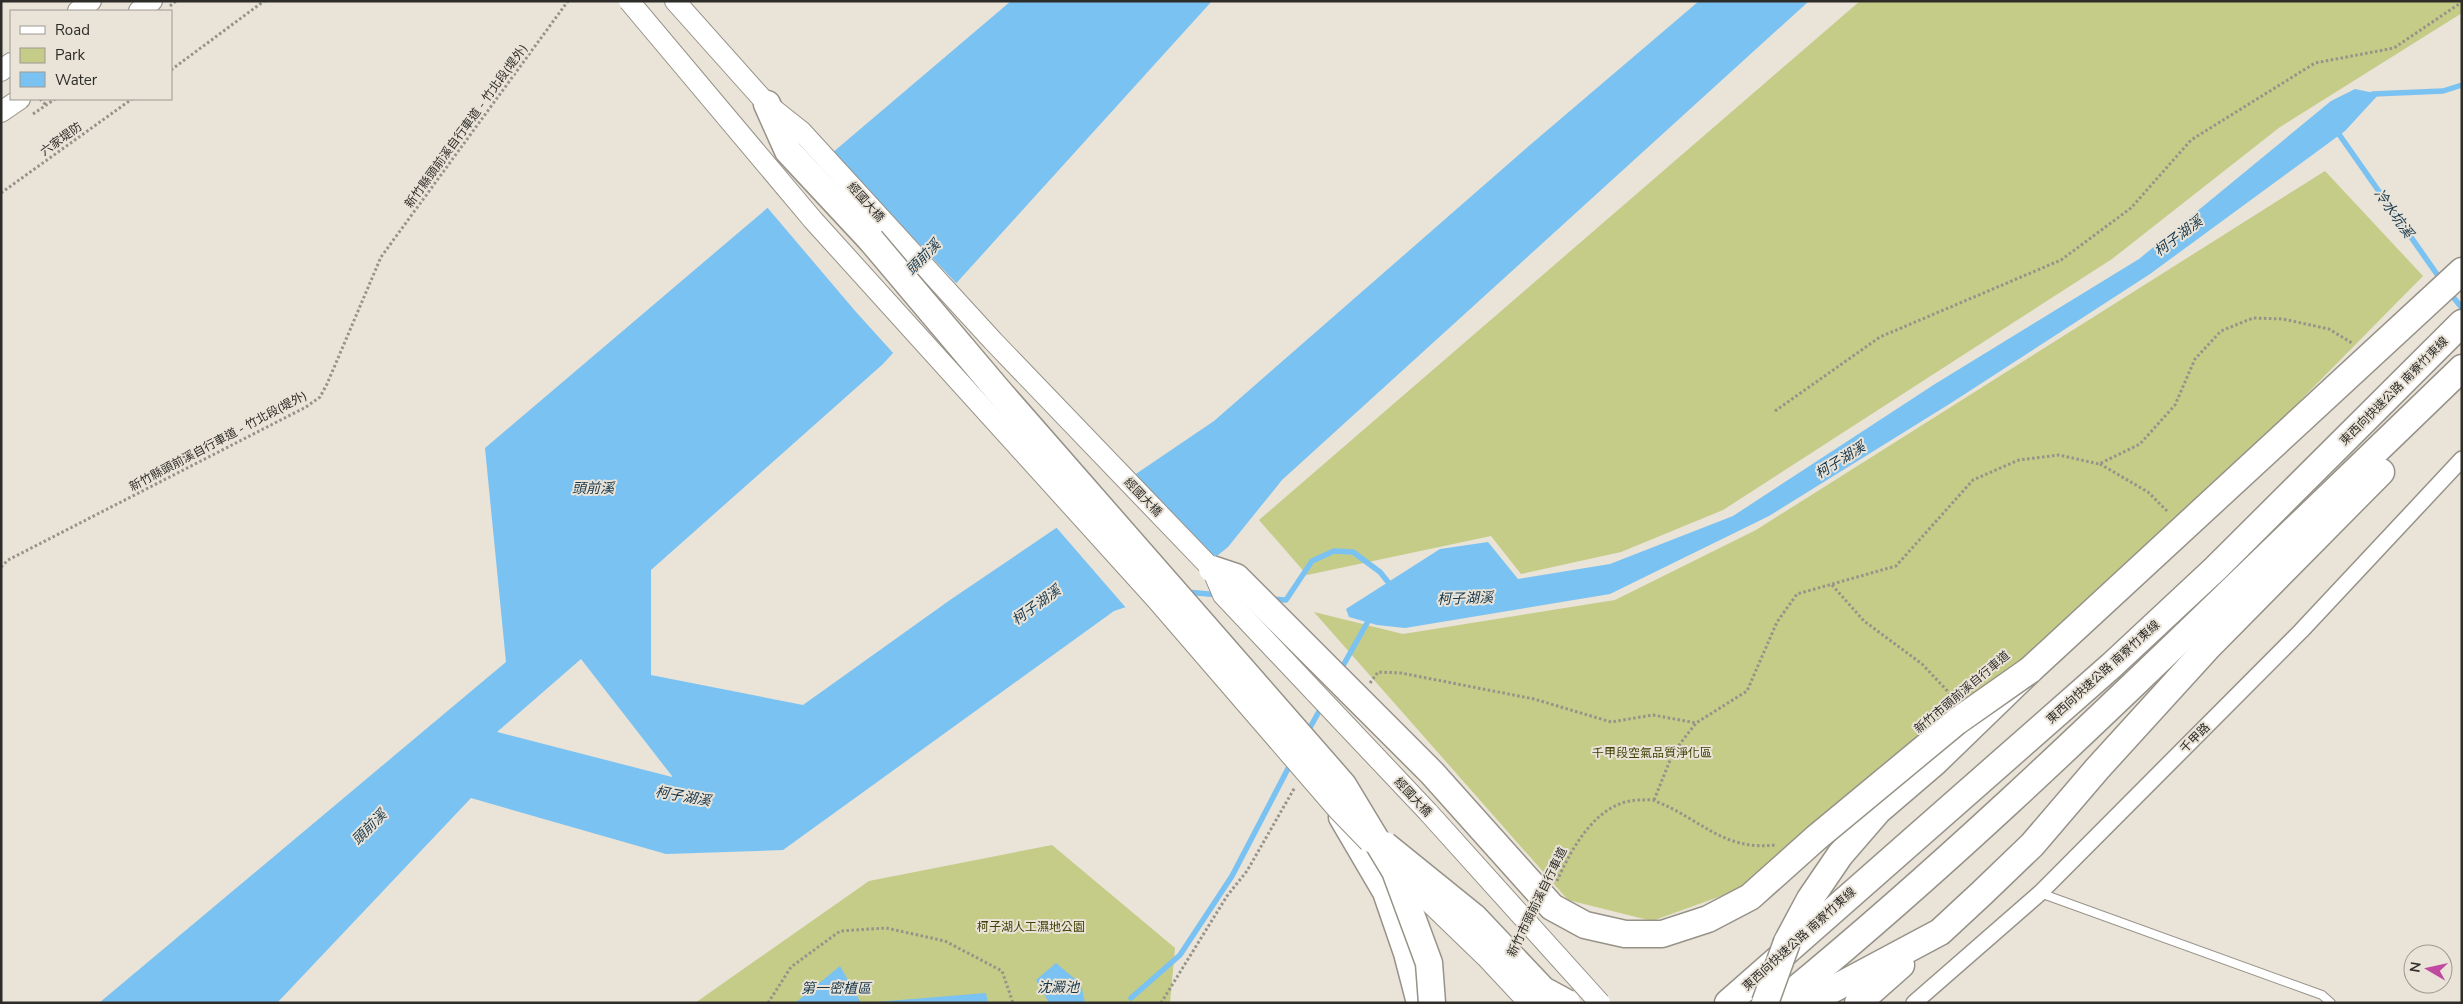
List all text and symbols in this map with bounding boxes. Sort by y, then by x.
legend [10,10,172,100]
text: Road [55,20,90,40]
street label: 新竹縣頭前溪自行車道 - 竹北段(堤外) [401,41,531,211]
text: Park [55,45,85,65]
text: Water [55,70,98,90]
street label: 六家堤防 [37,118,85,160]
street label: 經國大橋 [844,179,888,225]
water label: 冷水坑溪 [2370,185,2419,243]
water label: 柯子湖溪 [2150,211,2208,261]
water label: 頭前溪 [902,234,946,279]
street label: 東西向快速公路 南寮竹東線 [2336,333,2452,449]
street label: 新竹縣頭前溪自行車道 - 竹北段(堤外) [126,387,310,495]
water label: 柯子湖溪 [1811,436,1871,483]
street label: 經國大橋 [1121,474,1165,520]
water label: 頭前溪 [572,479,616,498]
water label: 柯子湖溪 [1008,580,1066,630]
water label: 柯子湖溪 [1437,588,1495,609]
street label: 東西向快速公路 南寮竹東線 [2043,617,2163,727]
street label: 新竹市頭前溪自行車道 [1911,647,2013,737]
street label: 千甲路 [2177,720,2213,756]
park label: 千甲段空氣品質淨化區 [1592,745,1712,761]
street label: 經國大橋 [1391,774,1435,820]
water label: 柯子湖溪 [654,782,714,811]
water label: 頭前溪 [348,804,392,849]
street label: 新竹市頭前溪自行車道 [1504,845,1570,959]
street label: 東西向快速公路 南寮竹東線 [1739,884,1859,994]
park label: 柯子湖人工濕地公園 [977,919,1085,935]
north arrow [2403,944,2453,994]
text: N [2405,960,2426,974]
water label: 沈澱池 [1037,978,1081,997]
water label: 第一密植區 [801,979,873,998]

